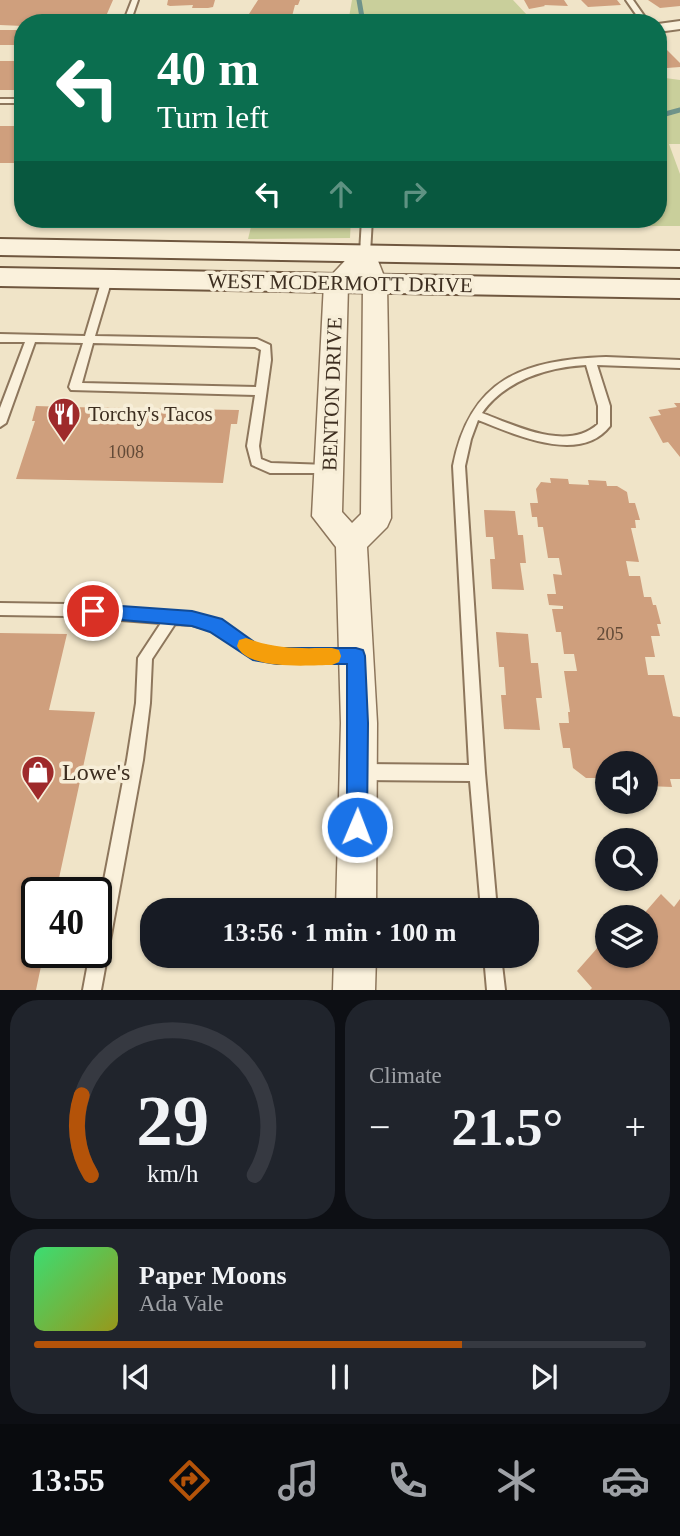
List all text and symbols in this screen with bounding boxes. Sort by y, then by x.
text: 40 m [157,41,259,96]
icon: left [42,42,133,133]
text: Turn left [157,99,269,135]
icon: left [249,175,287,213]
icon: ahead [322,175,360,213]
icon: right [395,175,433,213]
street label: WEST MCDERMOTT DRIVE [207,269,473,297]
street label: BENTON DRIVE [317,317,347,471]
restaurant icon: Torchy's Tacos [45,395,83,444]
place label: Torchy's Tacos [88,402,213,426]
house number: 1008 [108,442,144,462]
pin [63,581,123,641]
icon: arrive [74,592,112,630]
house number: 205 [597,624,624,644]
map controls [595,751,658,968]
button: sound [595,751,658,814]
shop icon: Lowe's [19,753,57,802]
place label: Lowe's [62,759,130,785]
position arrow [320,790,394,864]
button: search [595,828,658,891]
speed limit sign: 40 [21,877,112,968]
button: layers [595,905,658,968]
text: 13:56 · 1 min · 100 m [223,918,457,947]
text: Climate [369,1063,442,1088]
text: 29 [136,1081,209,1162]
text: 21.5° [452,1099,563,1156]
text: − [369,1106,390,1148]
text: + [625,1106,646,1148]
text: km/h [147,1160,199,1187]
text: Paper Moons [139,1261,287,1290]
text: Ada Vale [139,1291,224,1316]
icon: previous [117,1358,155,1396]
icon: pause [321,1358,359,1396]
icon: next [525,1358,563,1396]
icon: directions [165,1456,214,1505]
icon: music [274,1456,323,1505]
icon: phone [383,1456,432,1505]
icon: climate [492,1456,541,1505]
icon: car [601,1456,650,1505]
text: 13:55 [30,1462,105,1498]

